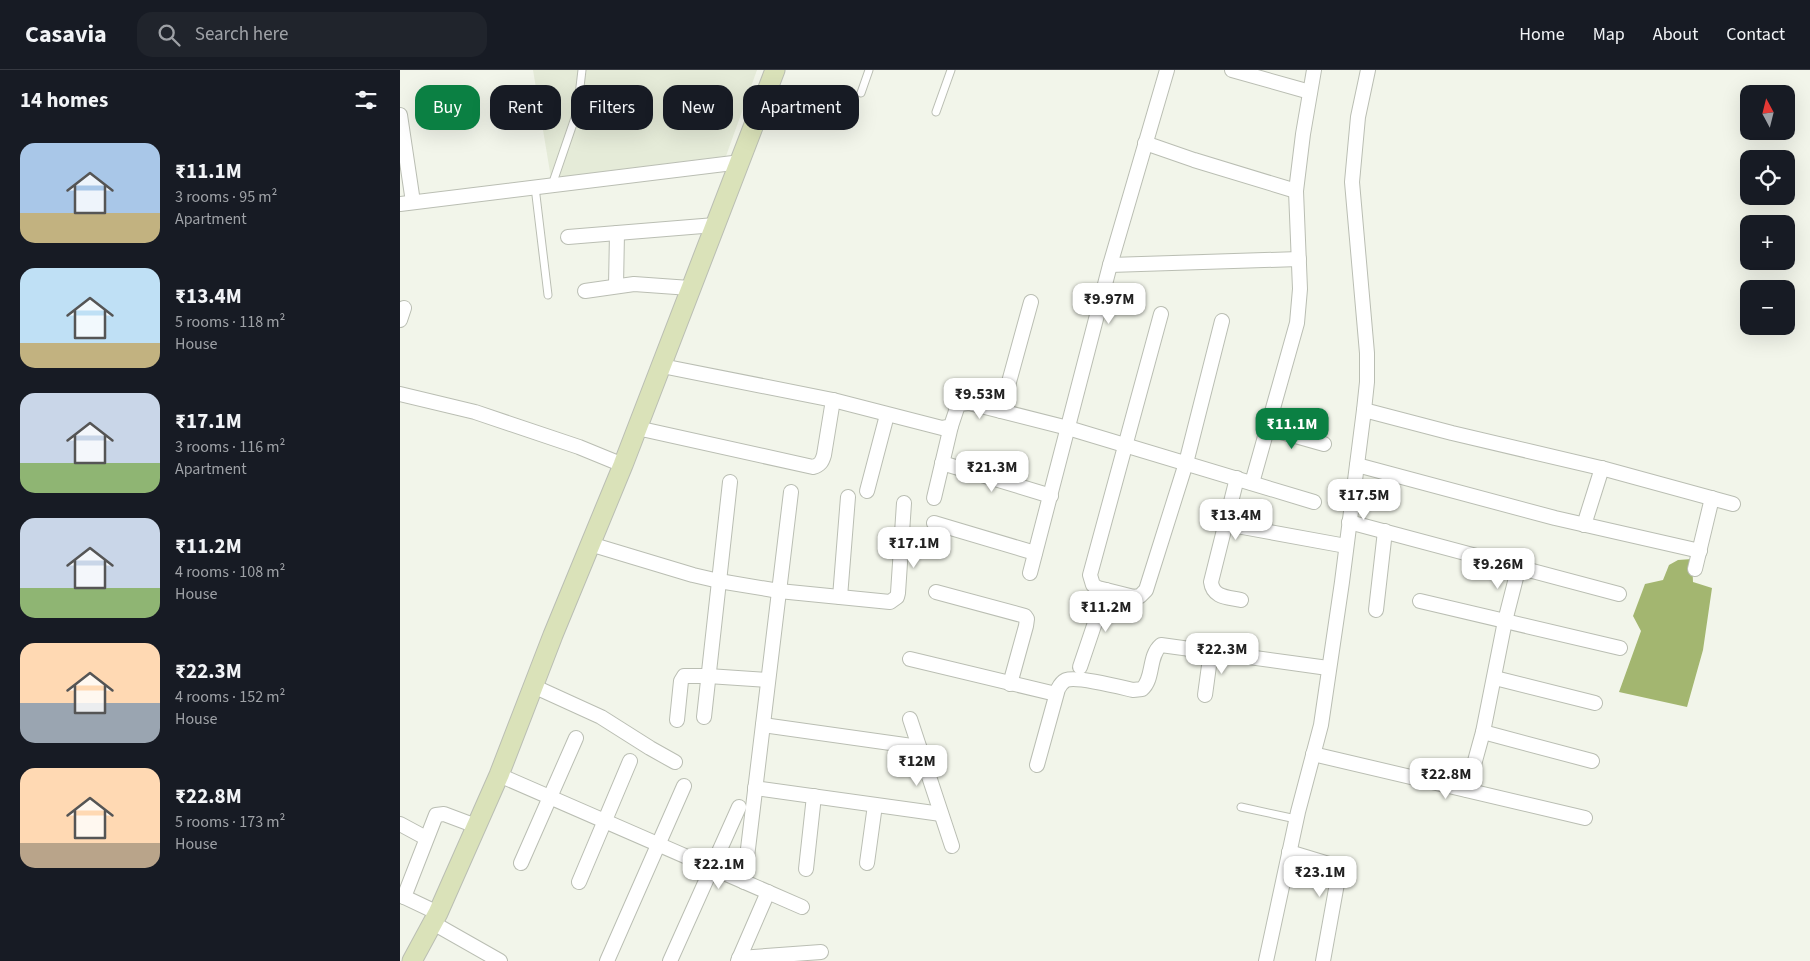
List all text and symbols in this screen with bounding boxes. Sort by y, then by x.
search box [137,12,487,57]
text: Casavia [25,17,107,52]
icon: search [155,21,183,49]
text: Search here [195,21,288,48]
text: Home [1519,22,1565,47]
text: Map [1593,22,1625,47]
text: About [1653,22,1698,47]
text: Contact [1726,22,1785,47]
text: 14 homes [20,85,108,115]
chip: Buy [415,85,480,130]
chip: Rent [490,85,561,130]
chip: Filters [571,85,653,130]
chip: New [663,85,733,130]
chip: Apartment [743,85,859,130]
north arrow [1740,85,1795,140]
map controls [1740,85,1795,335]
icon: filters [352,86,380,114]
button: locate [1740,150,1795,205]
text: ₹11.1M [175,156,242,186]
icon: home [60,163,120,223]
text: 3 rooms · 95 m² [175,186,277,208]
text: Apartment [175,208,247,230]
button: + [1740,215,1795,270]
button: − [1740,280,1795,335]
text: ₹13.4M [175,281,242,311]
pin: ₹9.97M [1068,282,1150,325]
icon: home [60,288,120,348]
text: ₹9.97M [1084,288,1134,310]
text: 5 rooms · 118 m² [175,311,285,333]
text: House [175,333,217,355]
pin: ₹9.53M [939,378,1021,420]
text: ₹9.53M [955,383,1005,405]
text: ₹17.1M [175,406,242,436]
pin: ₹11.1M [1251,408,1333,450]
icon: home [60,413,120,473]
text: ₹11.1M [1267,413,1317,435]
text: 3 rooms · 116 m² [175,436,285,458]
pin: ₹21.3M [951,450,1033,493]
text: ₹21.3M [967,456,1017,478]
text: Apartment [175,458,247,480]
pin: ₹17.5M [1323,478,1405,521]
text: ₹17.5M [1339,484,1389,506]
pin: ₹13.4M [1195,498,1277,541]
text: ₹13.4M [1211,504,1261,526]
pin: ₹17.1M [873,526,955,569]
text: ₹11.2M [175,531,242,561]
text: ₹17.1M [889,532,939,554]
icon: home [60,538,120,598]
pin: ₹9.26M [1457,548,1539,590]
text: ₹9.26M [1473,553,1523,575]
text: 4 rooms · 108 m² [175,561,285,583]
text: House [175,583,217,605]
pin: ₹11.2M [1065,590,1147,633]
text: ₹11.2M [1081,596,1131,618]
pin: ₹22.3M [1181,632,1263,675]
text: ₹22.3M [1197,638,1247,660]
text: ₹22.3M [175,656,242,686]
icon: home [60,663,120,723]
text: 4 rooms · 152 m² [175,686,285,708]
text: House [175,708,217,730]
pin: ₹12M [887,744,947,787]
text: ₹12M [898,750,936,772]
pin: ₹22.8M [1405,758,1487,800]
text: ₹22.8M [1421,763,1471,785]
text: ₹22.8M [175,781,242,811]
icon: home [60,788,120,848]
text: 5 rooms · 173 m² [175,811,285,833]
text: House [175,833,217,855]
pin: ₹22.1M [678,848,760,890]
text: ₹22.1M [694,853,744,875]
pin: ₹23.1M [1279,856,1361,898]
text: ₹23.1M [1295,861,1345,883]

